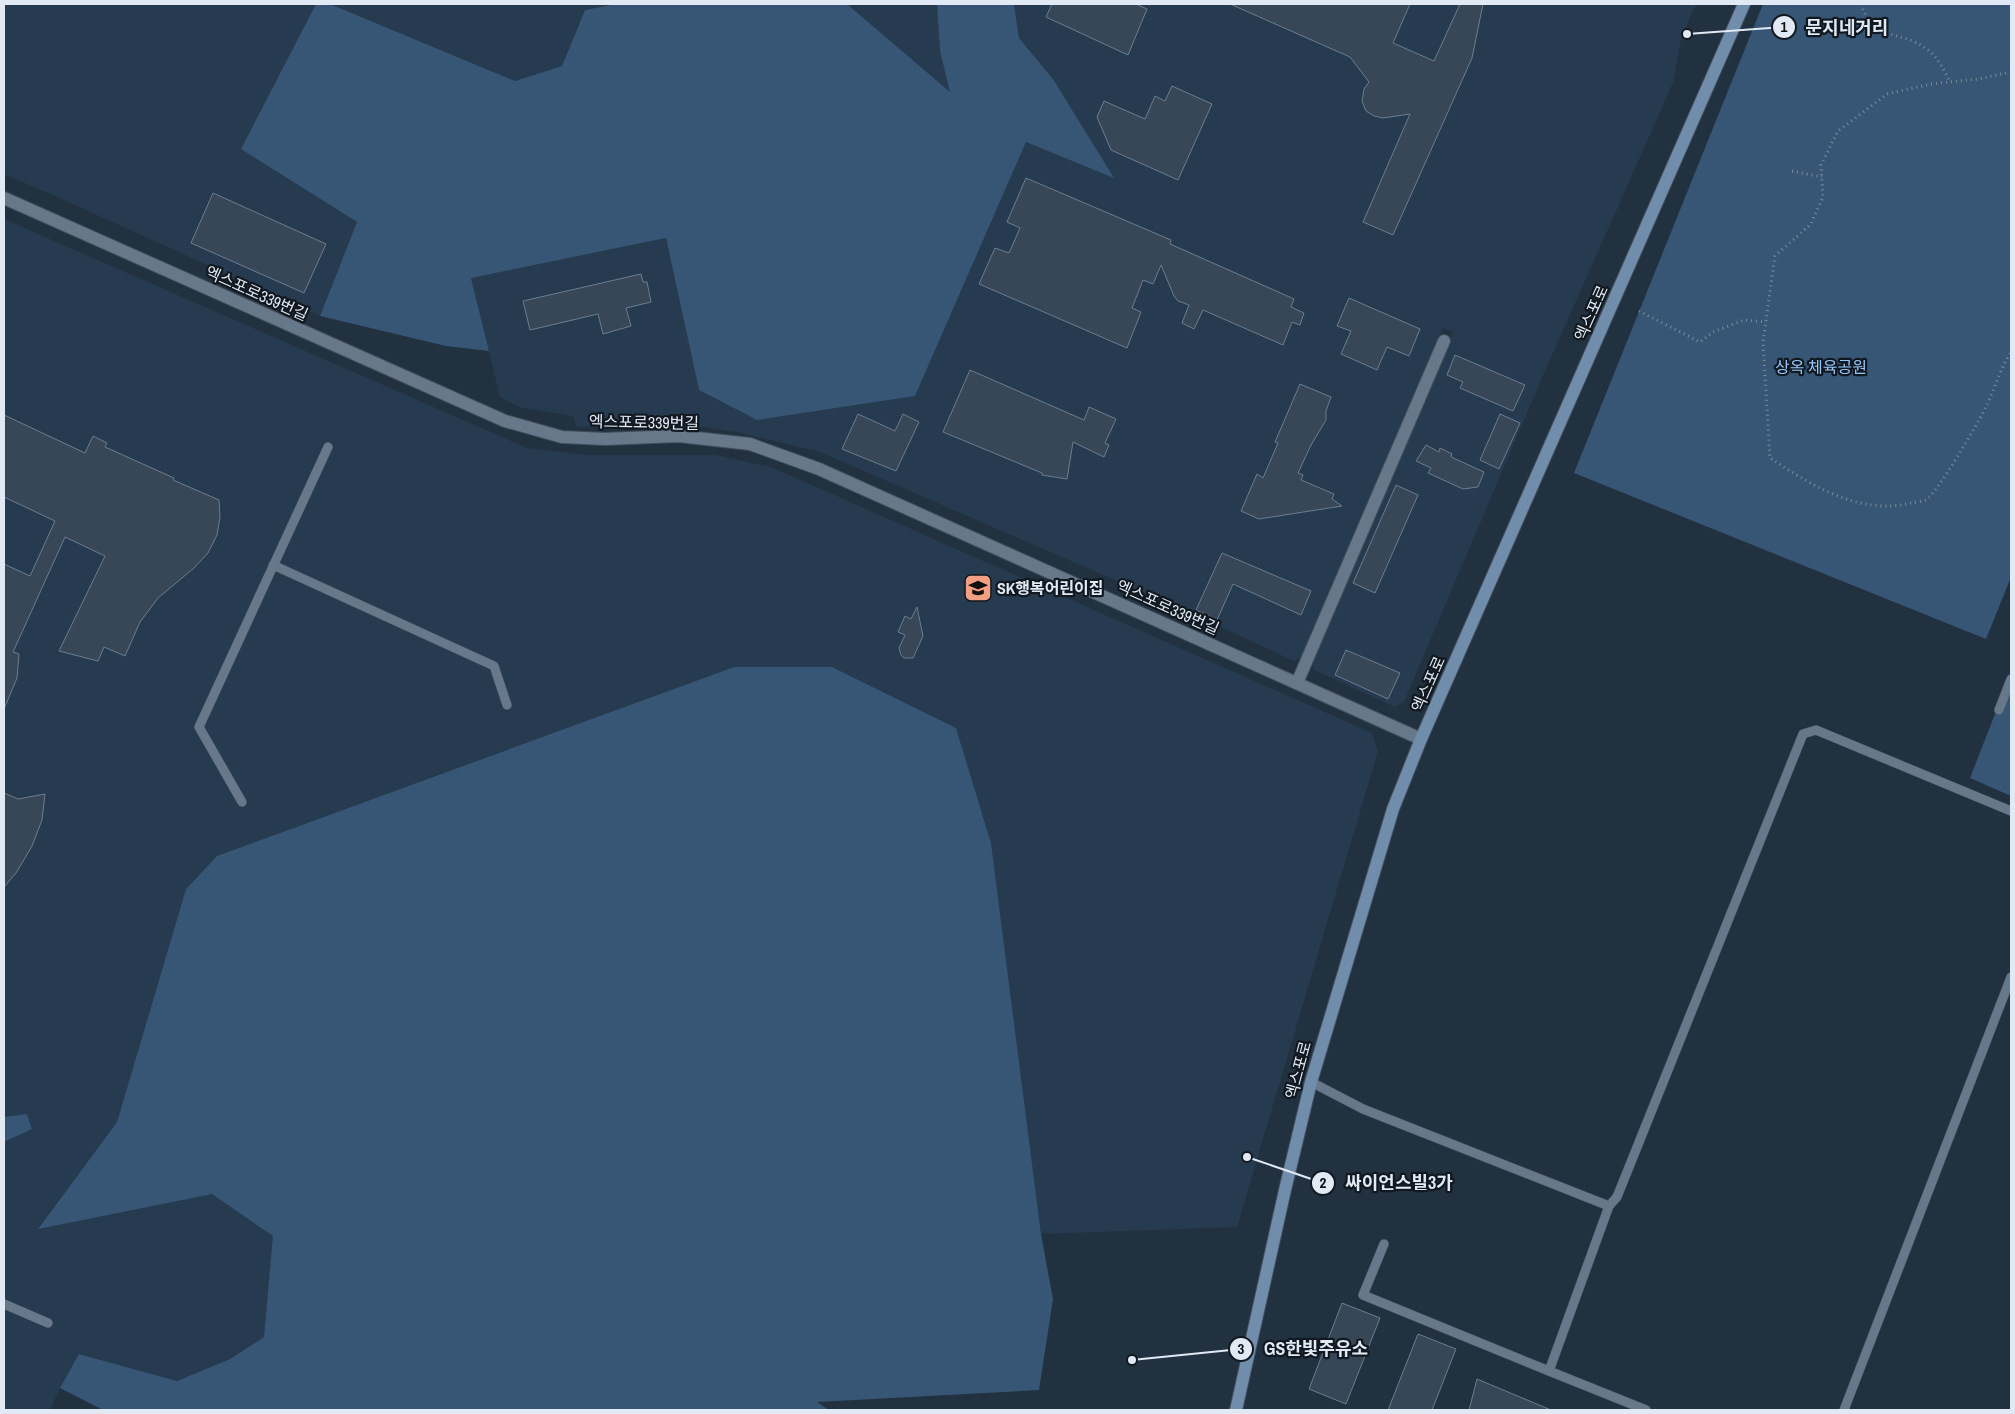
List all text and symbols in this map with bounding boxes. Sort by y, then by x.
callout: 문지네거리 [1771,11,1899,44]
text: 문지네거리 [1806,15,1888,40]
text: 1 [1781,16,1788,37]
street label: 엑스포로339번길 [202,261,312,325]
street label: 엑스포로 [1569,281,1613,344]
park label: 상옥 체육공원 [1775,356,1867,378]
street label: 엑스포로339번길 [589,410,699,434]
school or university icon: SK행복어린이집 [963,573,993,603]
street label: 엑스포로339번길 [1113,575,1223,639]
place label: SK행복어린이집 [997,577,1104,599]
street label: 엑스포로 [1406,652,1450,715]
street label: 엑스포로 [1280,1038,1316,1101]
callout: 싸이언스빌3가 [1311,1166,1463,1199]
text: 싸이언스빌3가 [1345,1170,1453,1195]
text: 2 [1320,1172,1327,1193]
callout: GS한빛주유소 [1229,1332,1378,1365]
text: GS한빛주유소 [1264,1336,1368,1361]
text: 3 [1238,1338,1245,1359]

